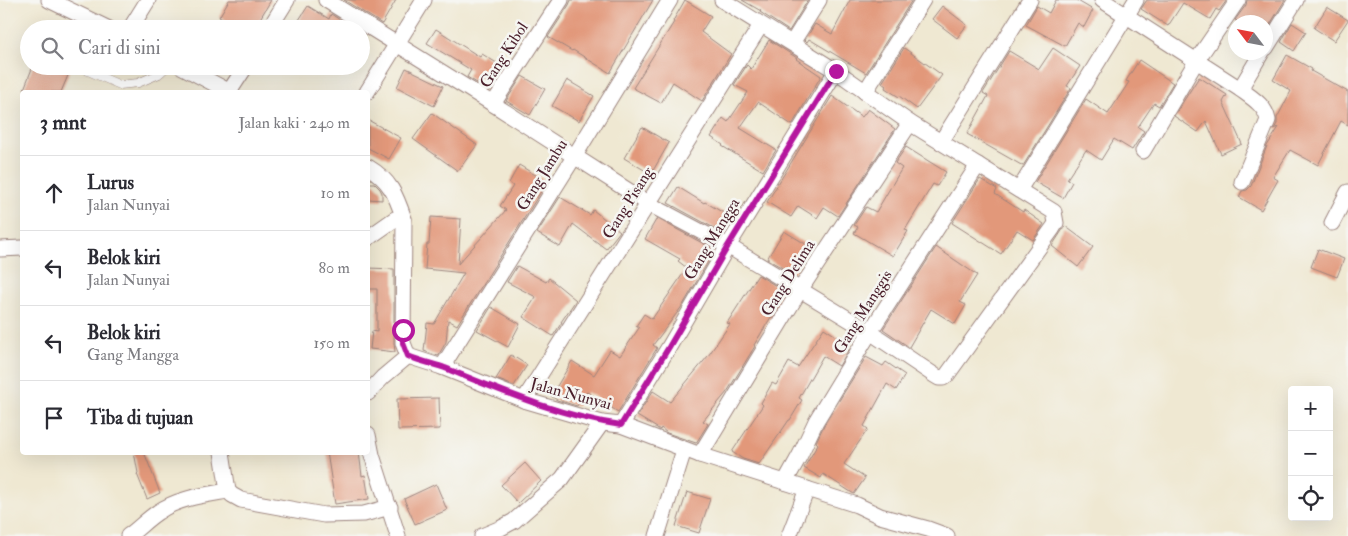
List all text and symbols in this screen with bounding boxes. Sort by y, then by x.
north arrow [1228,15,1273,60]
street label: Gang Kibol [475,18,533,92]
search box [20,20,370,75]
icon: search [38,34,66,62]
text: Cari di sini [78,36,161,60]
route end [825,60,848,83]
text: 3 mnt [40,109,86,136]
text: Jalan kaki · 240 m [238,113,350,133]
street label: Gang Jambu [512,136,573,215]
street label: Gang Pisang [598,162,659,243]
text: Lurus [87,171,134,195]
icon: ahead [40,179,68,207]
text: 10 m [320,183,350,203]
street label: Gang Mangga [680,194,744,284]
text: Jalan Nunyai [87,195,170,215]
street label: Gang Delima [757,236,820,320]
text: Belok kiri [87,246,161,270]
icon: left [40,254,68,282]
text: 80 m [319,258,350,278]
street label: Gang Manggis [829,266,897,358]
text: Jalan Nunyai [87,270,170,290]
route start [392,319,415,342]
text: Belok kiri [87,321,161,345]
icon: left [40,329,68,357]
text: 150 m [313,333,350,353]
text: Gang Mangga [87,345,179,365]
street label: Jalan Nunyai [527,373,614,415]
map controls [1288,386,1333,521]
button: + [1288,386,1333,431]
icon: arrive [40,404,68,432]
text: Tiba di tujuan [87,406,193,430]
button: − [1288,431,1333,476]
button: locate [1288,476,1333,521]

